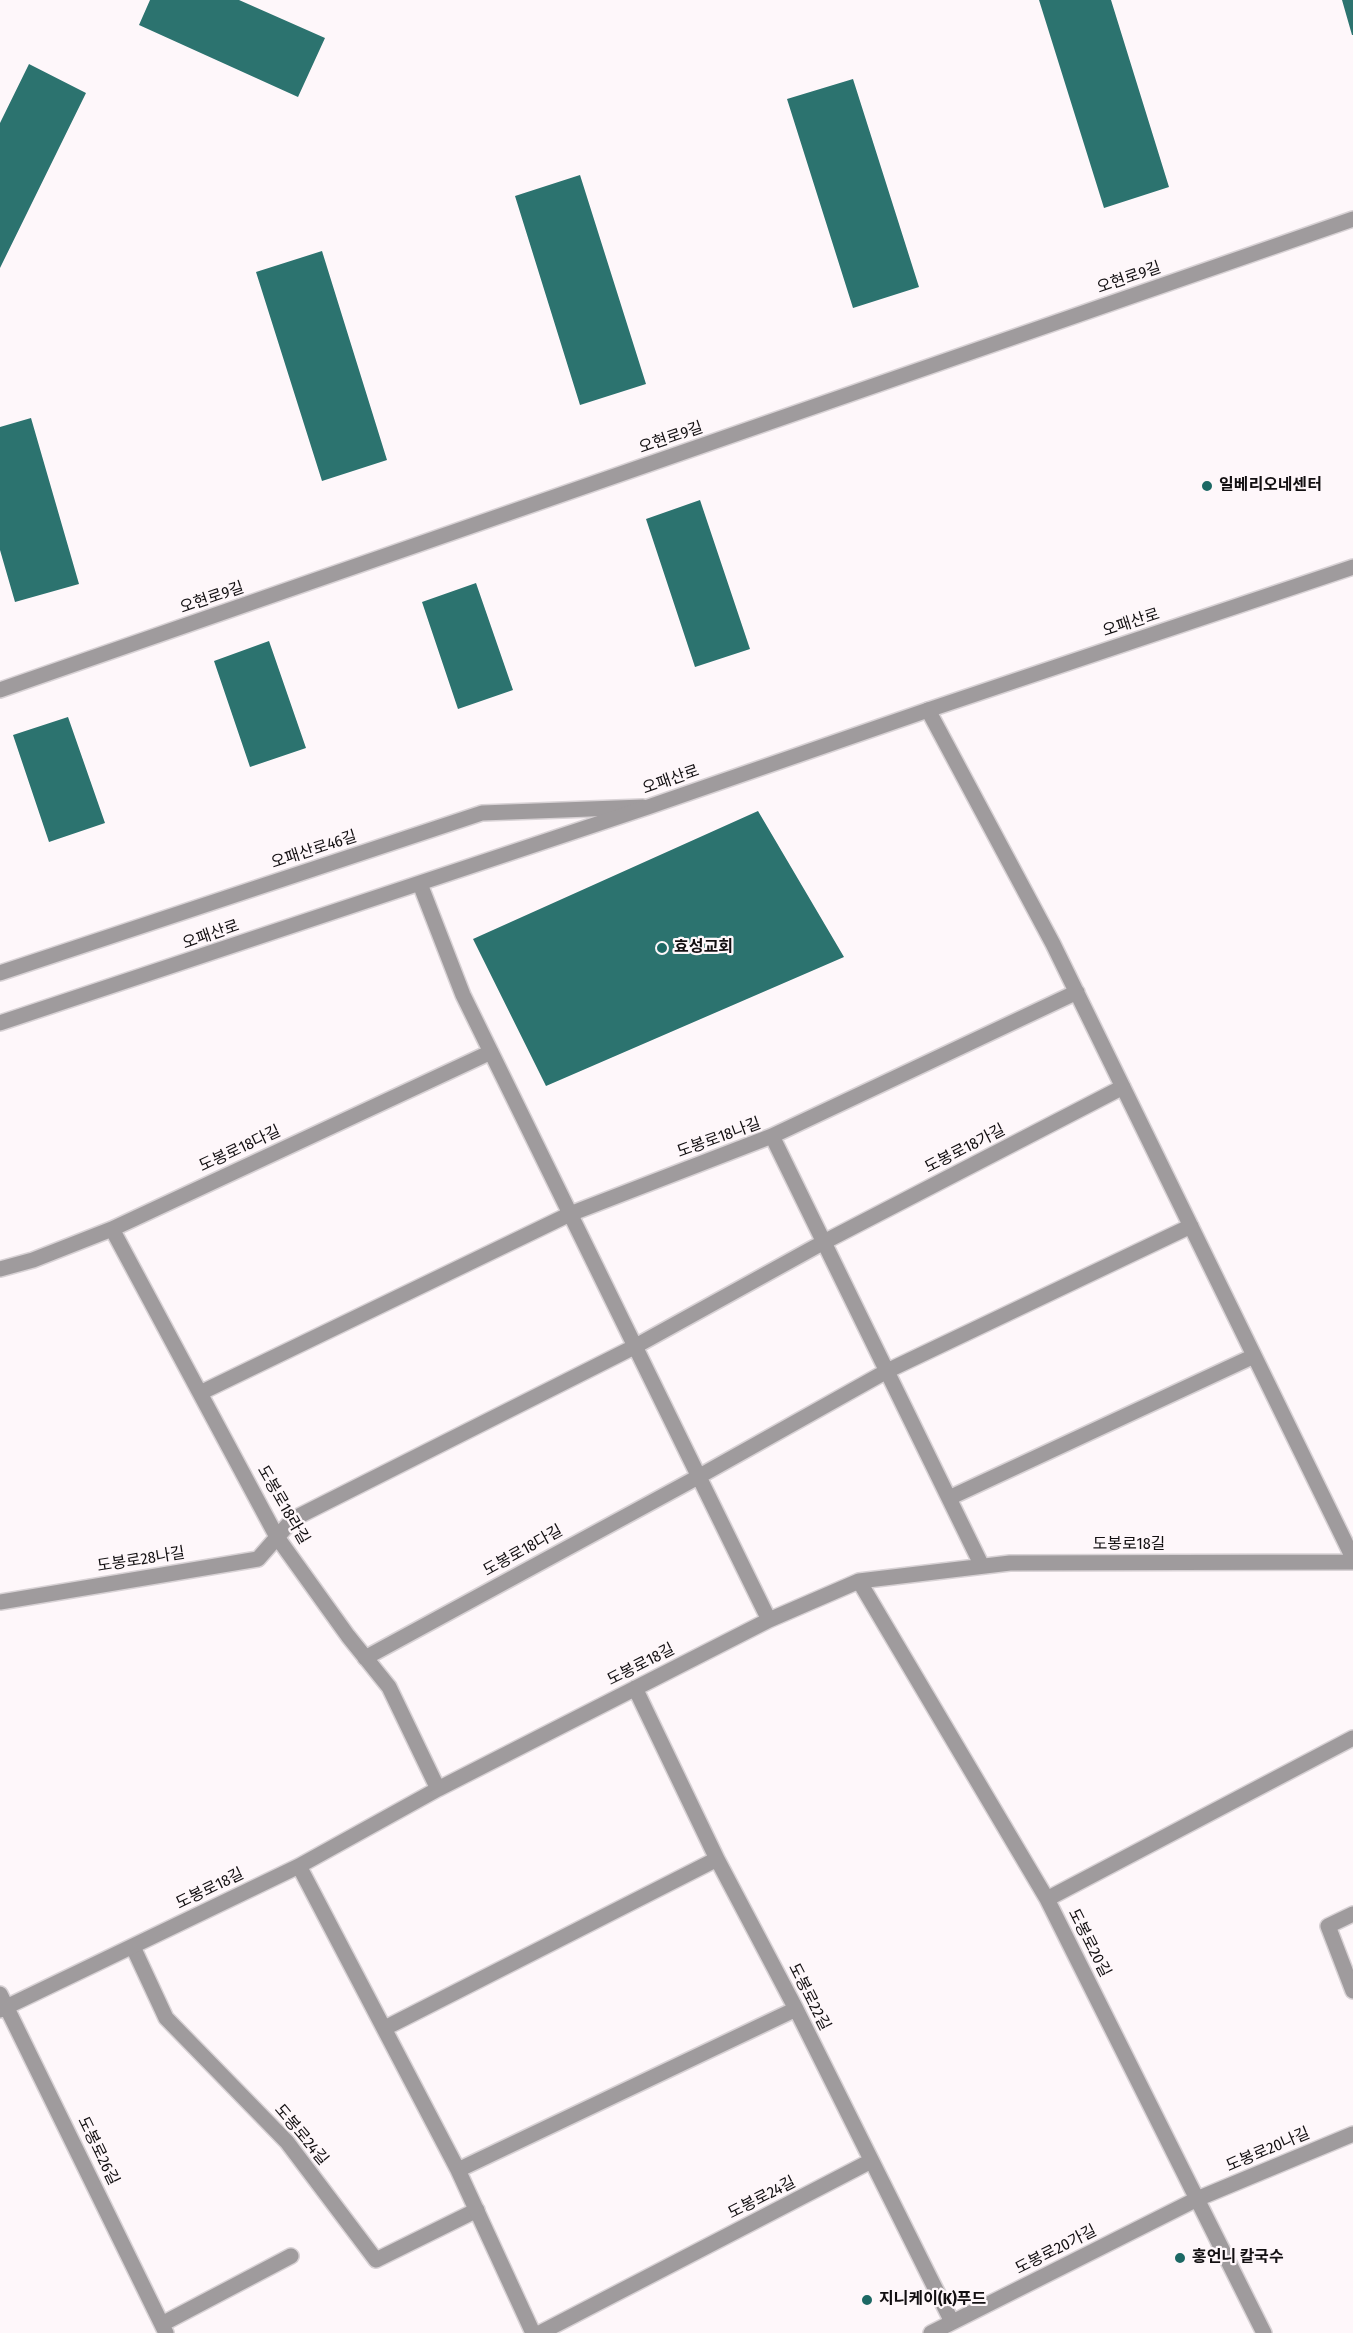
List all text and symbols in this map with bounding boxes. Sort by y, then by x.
street label: 오현로9길 [1094,258,1164,298]
street label: 오현로9길 [636,418,706,458]
place label: 일베리오네센터 [1219,476,1322,496]
marker: 일베리오네센터 [1200,479,1214,493]
street label: 오현로9길 [177,578,247,618]
street label: 오패산로 [1100,605,1162,641]
street label: 오패산로 [640,761,702,799]
street label: 오패산로46길 [269,827,359,873]
street label: 오패산로 [180,916,242,954]
place label: 효성교회 [674,938,733,958]
marker: 효성교회 [655,941,669,955]
street label: 도봉로18나길 [674,1114,764,1162]
street label: 도봉로18가길 [922,1121,1008,1177]
street label: 도봉로18다길 [196,1122,284,1176]
street label: 도봉로18라길 [253,1462,313,1548]
street label: 도봉로18다길 [480,1521,566,1581]
street label: 도봉로18길 [1092,1535,1166,1555]
street label: 도봉로28나길 [96,1544,186,1576]
street label: 도봉로18길 [604,1640,678,1690]
street label: 도봉로18길 [173,1864,247,1914]
street label: 도봉로20길 [1064,1906,1114,1980]
street label: 도봉로22길 [784,1960,834,2034]
street label: 도봉로24길 [270,2101,332,2169]
street label: 도봉로26길 [73,2114,123,2188]
street label: 도봉로20나길 [1223,2124,1313,2176]
street label: 도봉로24길 [725,2173,799,2223]
street label: 도봉로20가길 [1012,2221,1100,2279]
place label: 홍언니 칼국수 [1192,2248,1284,2268]
marker: 홍언니 칼국수 [1173,2251,1187,2265]
place label: 지니케이(K)푸드 [879,2290,986,2310]
marker: 지니케이(K)푸드 [860,2293,874,2307]

